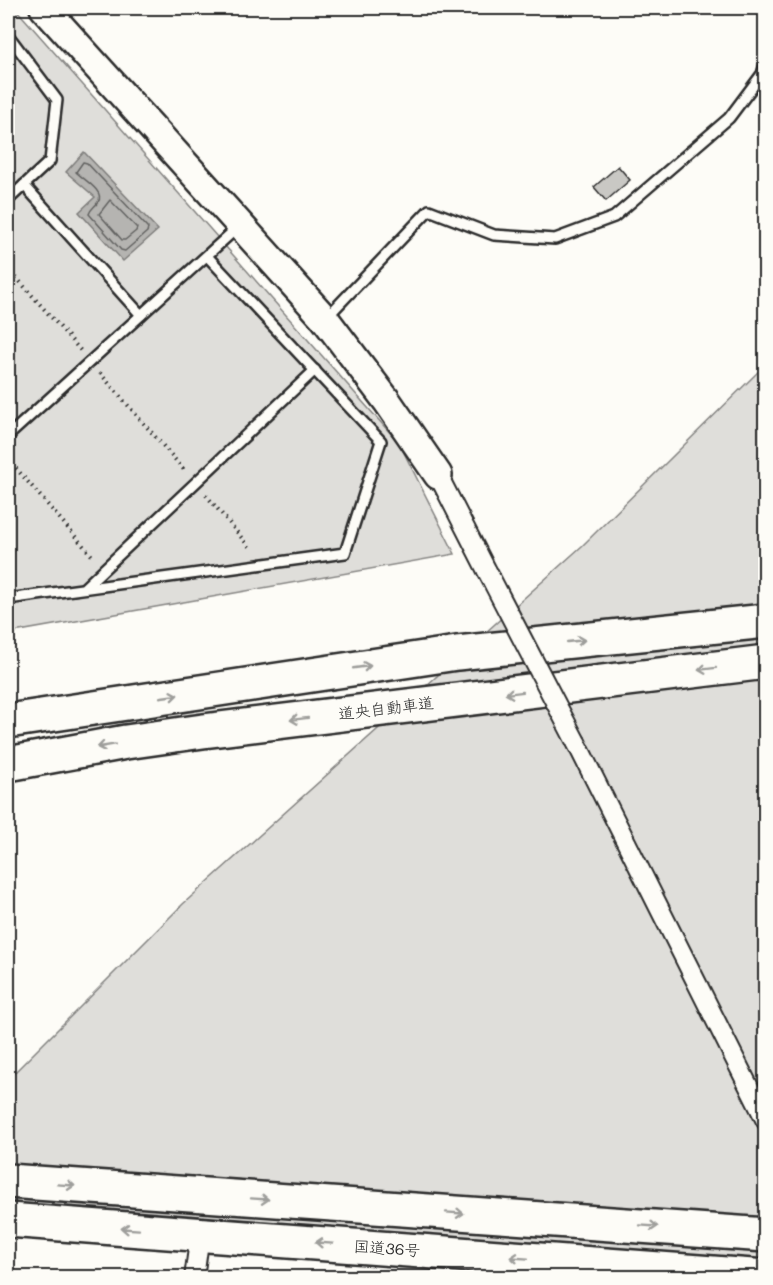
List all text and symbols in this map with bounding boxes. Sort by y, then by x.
one-way arrow [566,635,586,646]
one-way arrow [352,662,371,673]
one-way arrow [698,663,718,674]
one-way arrow [504,687,524,698]
one-way arrow [159,690,178,701]
street label: 道央自動車道 [337,691,435,724]
one-way arrow [290,714,310,725]
one-way arrow [97,741,117,752]
one-way arrow [55,1180,75,1191]
one-way arrow [250,1194,270,1205]
one-way arrow [444,1207,464,1218]
one-way arrow [639,1221,659,1232]
one-way arrow [120,1223,140,1234]
street label: 国道36号 [353,1235,421,1260]
one-way arrow [315,1238,335,1249]
one-way arrow [509,1253,529,1264]

